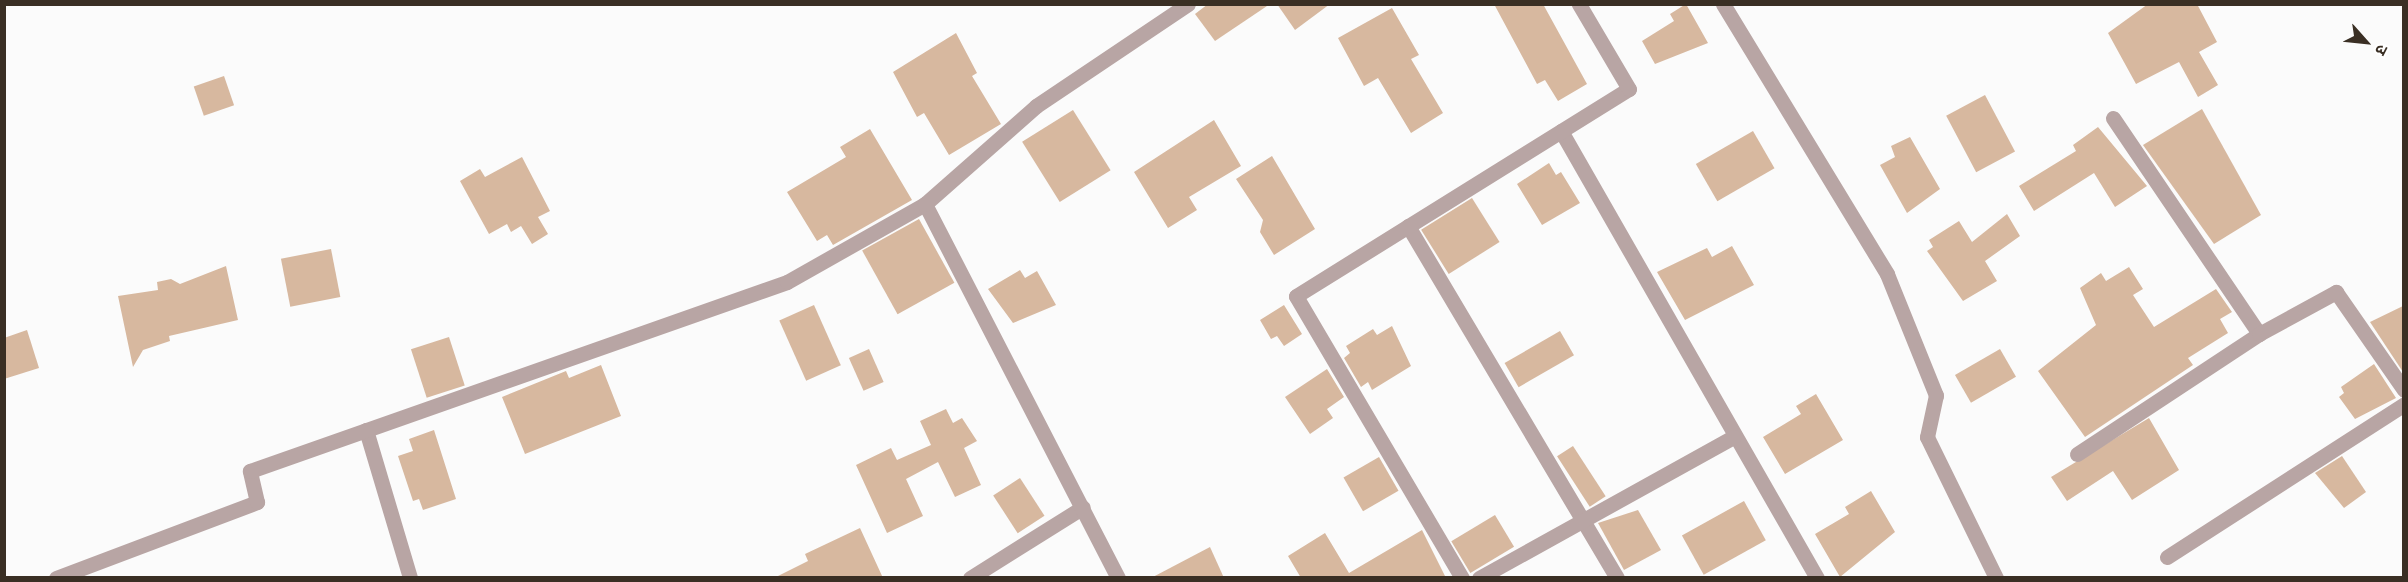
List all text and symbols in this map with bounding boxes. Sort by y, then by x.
north arrow [2336,12,2396,72]
text: उ [2370,41,2394,59]

